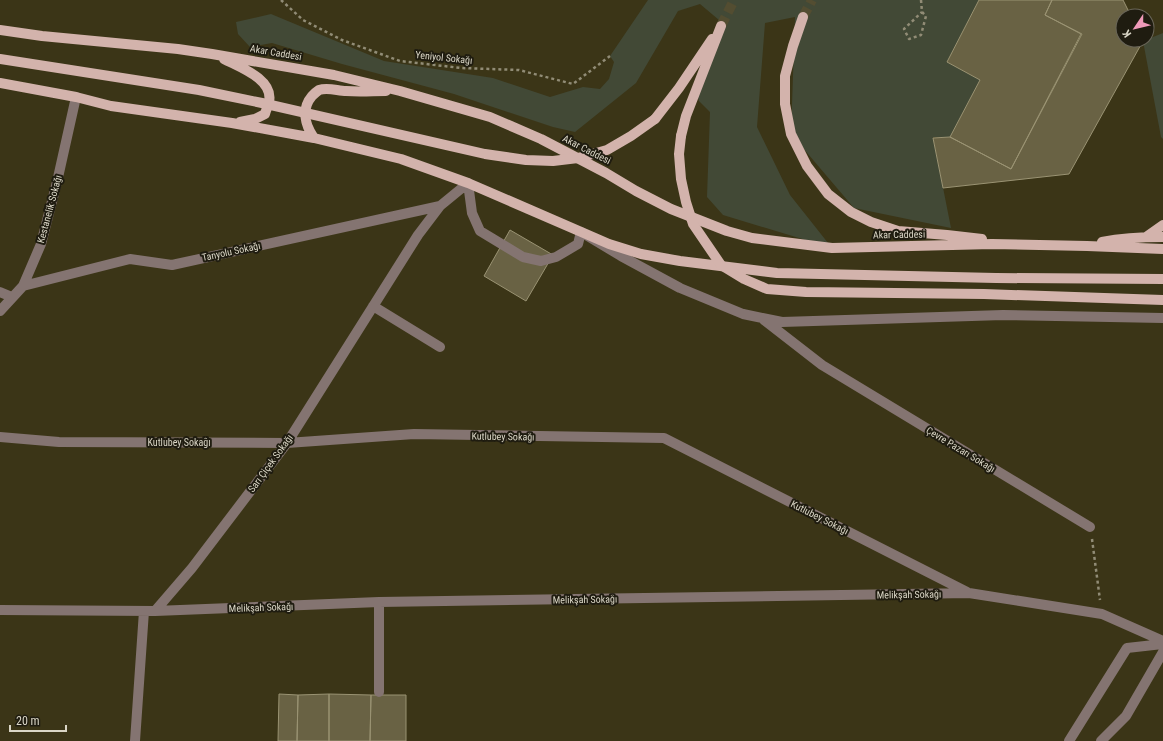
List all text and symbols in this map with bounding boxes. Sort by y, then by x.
north arrow [1115,8,1155,48]
text: K [1120,26,1134,40]
street label: Akar Caddesi [249,43,303,62]
street label: Yeniyol Sokağı [415,49,473,66]
street label: Akar Caddesi [561,133,613,166]
street label: Kestanelik Sokağı [35,174,64,244]
street label: Akar Caddesi [873,229,925,240]
street label: Tanyolu Sokağı [201,240,261,263]
street label: Çevre Pazarı Sokağı [924,425,997,474]
street label: Kutlubey Sokağı [471,430,535,443]
street label: Sarı Çiçek Sokağı [246,432,295,494]
street label: Kutlubey Sokağı [147,437,211,448]
street label: Kutlubey Sokağı [789,498,850,537]
street label: Melikşah Sokağı [877,588,941,601]
street label: Melikşah Sokağı [553,593,617,606]
street label: Melikşah Sokağı [229,601,293,614]
scale bar [10,707,66,733]
text: 20 m [16,714,40,728]

